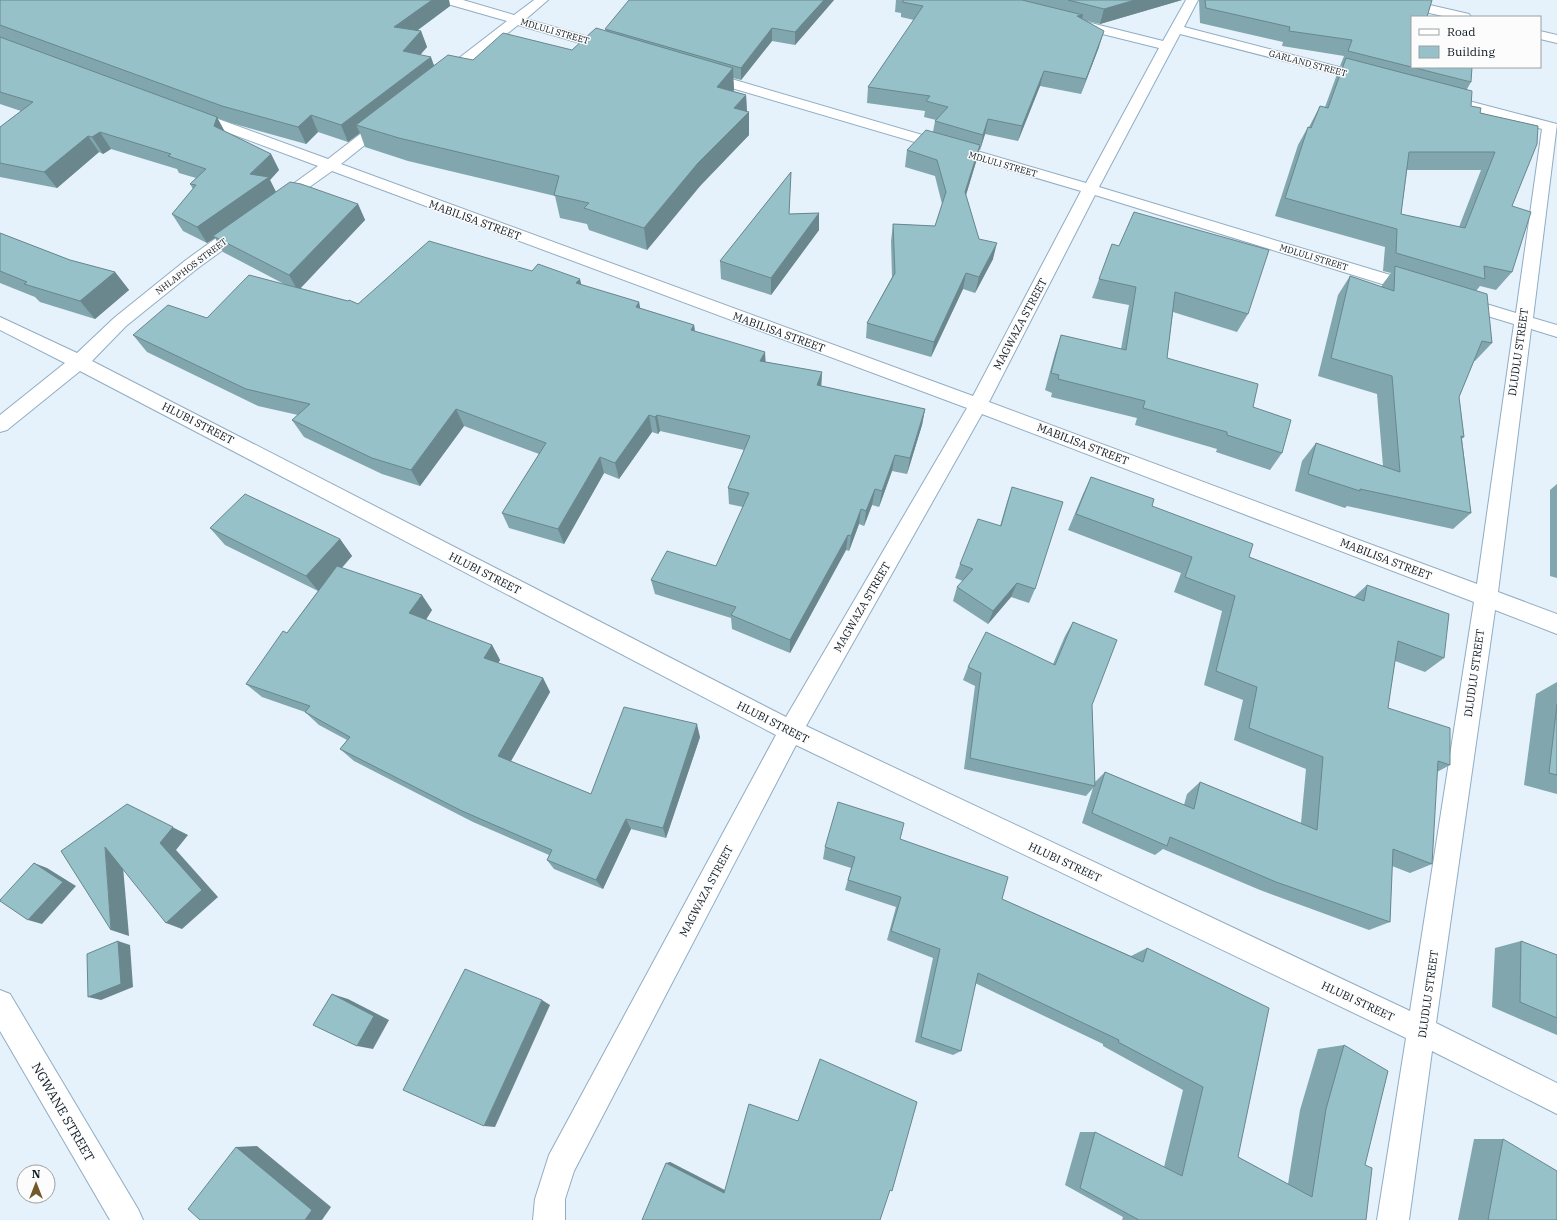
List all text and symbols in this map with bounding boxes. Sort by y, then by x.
street label: MDLULI STREET [519,16,591,46]
legend [1411,16,1541,68]
text: Road [1447,24,1476,39]
text: Building [1447,44,1495,59]
street label: GARLAND STREET [1268,47,1348,79]
street label: MDLULI STREET [967,149,1039,179]
street label: MABILISA STREET [427,197,523,243]
street label: NHLAPHOS STREET [153,235,229,296]
street label: MDLULI STREET [1279,241,1350,273]
street label: MAGWAZA STREET [990,276,1050,372]
street label: DLUDLU STREET [1505,307,1531,397]
street label: MABILISA STREET [731,309,827,355]
street label: HLUBI STREET [160,399,236,447]
street label: MABILISA STREET [1035,420,1131,468]
street label: MABILISA STREET [1338,535,1434,583]
street label: HLUBI STREET [447,549,523,597]
street label: MAGWAZA STREET [831,559,893,655]
street label: DLUDLU STREET [1461,628,1487,718]
street label: HLUBI STREET [735,698,811,746]
street label: HLUBI STREET [1026,839,1104,885]
street label: MAGWAZA STREET [676,843,736,939]
street label: DLUDLU STREET [1415,949,1441,1039]
street label: HLUBI STREET [1319,978,1397,1024]
street label: NGWANE STREET [28,1059,99,1165]
north arrow [16,1164,56,1204]
text: N [32,1167,41,1181]

